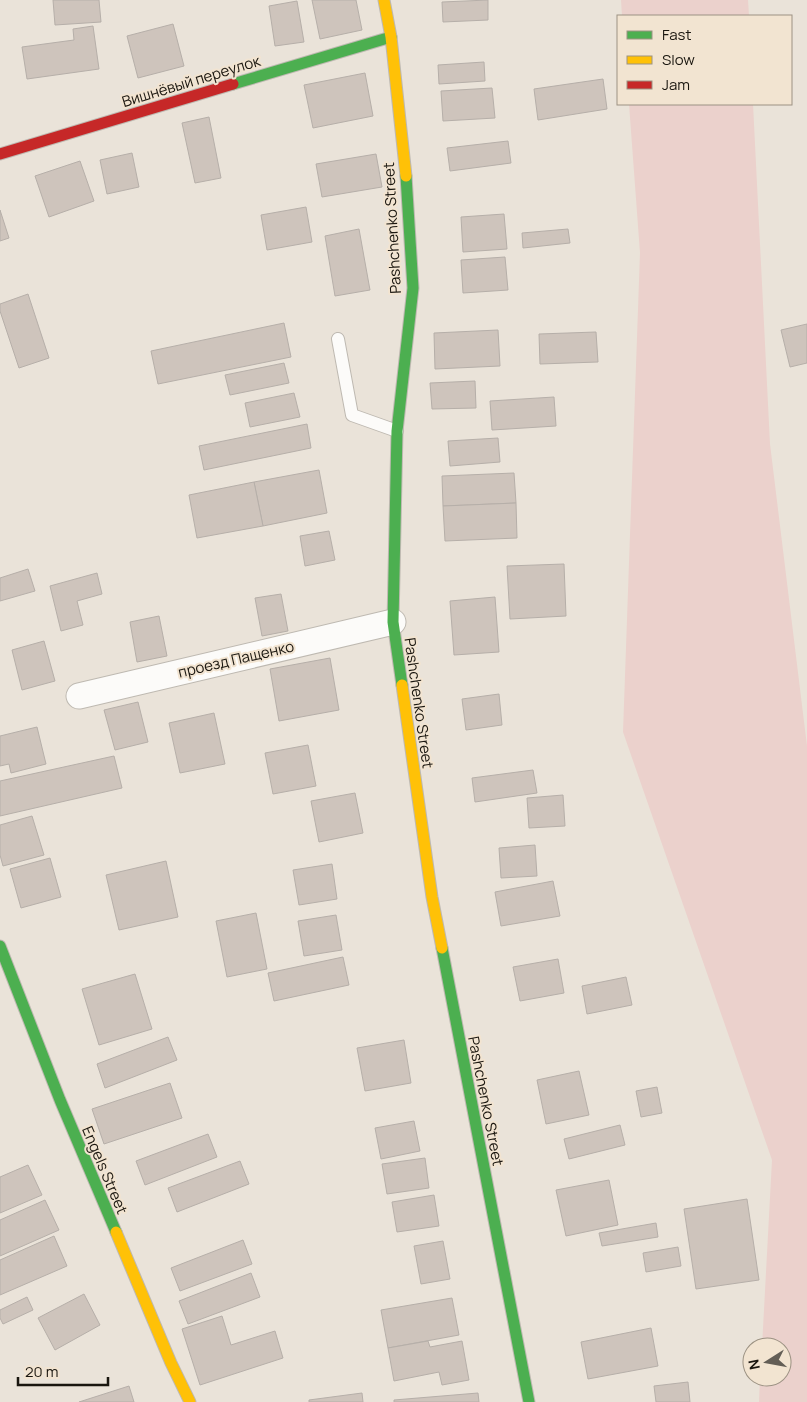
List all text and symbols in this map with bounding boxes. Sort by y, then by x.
legend [617,15,792,105]
text: Fast [662,24,691,45]
text: Slow [662,49,695,70]
street label: Вишнёвый переулок [119,50,263,112]
text: Jam [662,74,690,95]
street label: Pashchenko Street [378,162,406,294]
street label: проезд Пащенко [176,635,296,683]
street label: Pashchenko Street [399,636,439,770]
street label: Pashchenko Street [463,1034,509,1168]
street label: Engels Street [77,1123,133,1217]
north arrow [742,1337,792,1387]
scale bar [18,1354,108,1386]
text: N [743,1358,764,1371]
text: 20 m [25,1361,58,1382]

